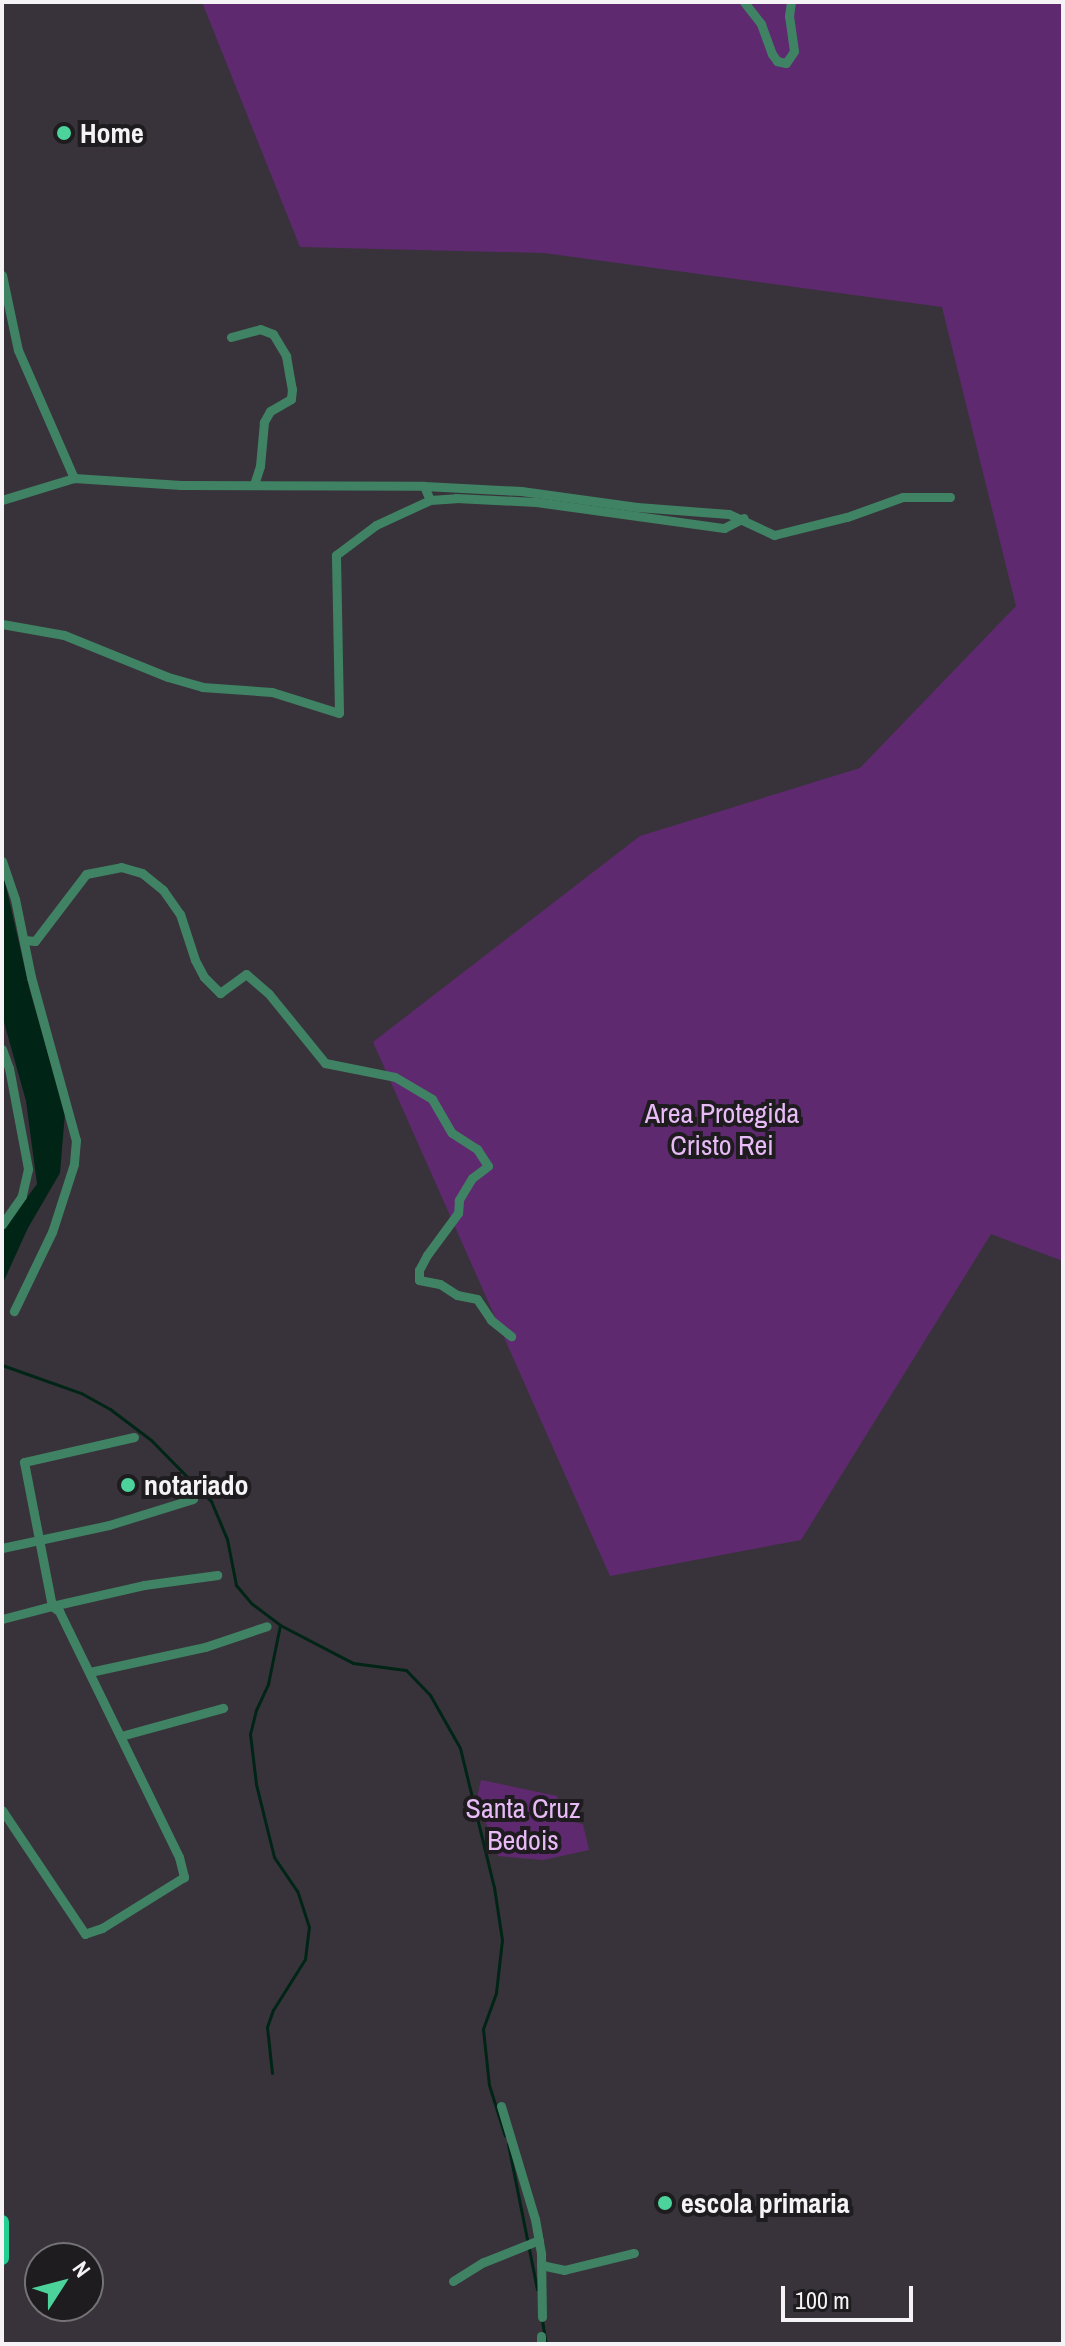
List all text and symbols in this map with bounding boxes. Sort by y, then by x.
place label: Home [80,116,144,150]
marker: Home [55,124,73,142]
park label: Area Protegida Cristo Rei [645,1096,799,1162]
place label: notariado [144,1468,249,1502]
marker: notariado [119,1476,137,1494]
park label: Santa Cruz Bedois [466,1791,580,1857]
place label: escola primaria [681,2186,849,2220]
marker: escola primaria [656,2194,674,2212]
north arrow [24,2242,104,2322]
text: N [66,2255,98,2283]
scale bar [785,2270,917,2320]
text: 100 m [795,2284,850,2316]

